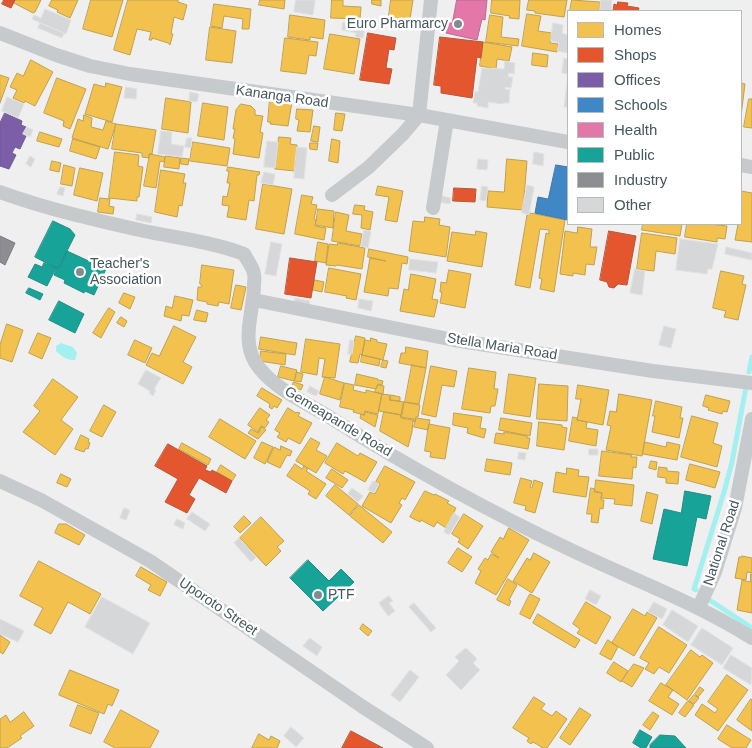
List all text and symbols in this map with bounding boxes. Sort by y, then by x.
legend [567,10,742,225]
place label: Euro Pharmarcy [347,16,448,32]
marker: Euro Pharmarcy [452,18,464,30]
text: Homes [614,21,662,38]
text: Shops [614,46,657,63]
text: Offices [614,71,660,88]
street label: Kananga Road [235,82,329,112]
text: Schools [614,96,667,113]
text: Health [614,121,657,138]
text: Public [614,146,655,163]
text: Industry [614,171,667,188]
text: Other [614,196,652,213]
place label: Teacher's Association [90,256,162,288]
marker: Teacher's Association [74,266,86,278]
street label: Stella Maria Road [446,330,558,364]
street label: Gemeapande Road [281,383,395,461]
street label: National Road [700,498,744,588]
street label: Uporoto Street [176,575,260,639]
place label: PTF [328,587,354,603]
marker: PTF [312,589,324,601]

